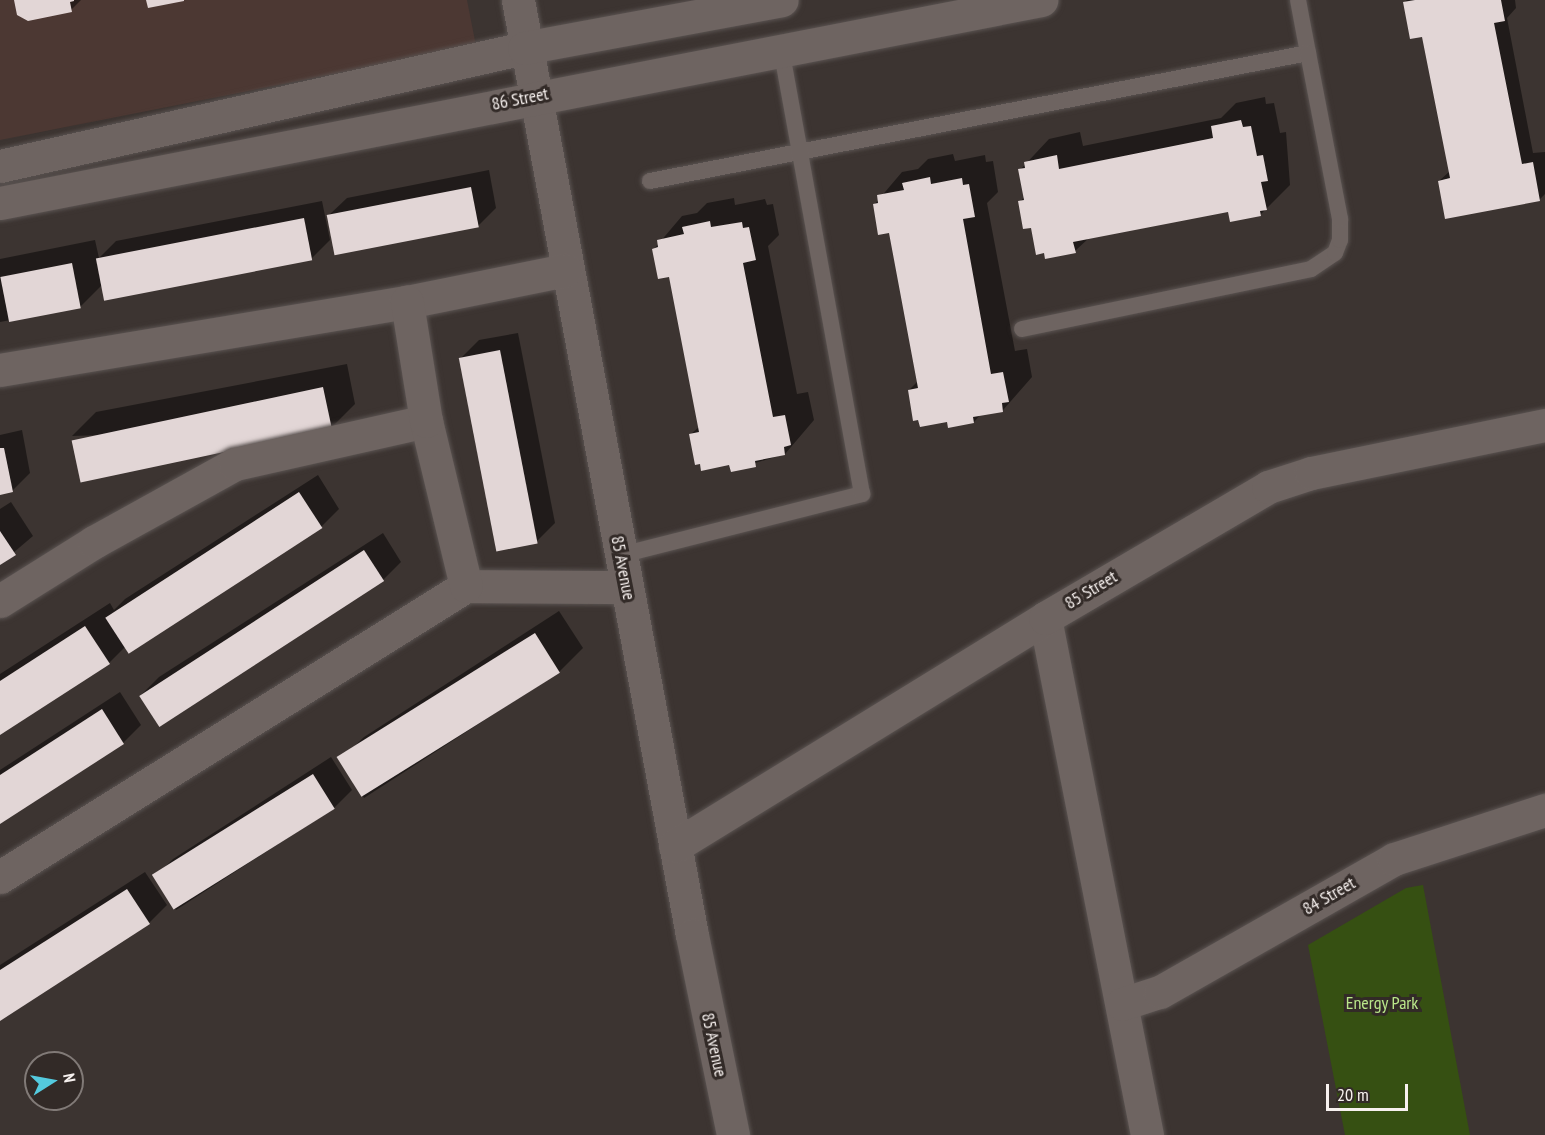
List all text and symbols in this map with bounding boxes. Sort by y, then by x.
street label: 86 Street [490,83,550,115]
street label: 85 Avenue [606,534,640,602]
street label: 85 Street [1061,566,1121,614]
street label: 84 Street [1299,872,1359,920]
park label: Energy Park [1345,992,1419,1014]
street label: 85 Avenue [697,1011,731,1079]
north arrow [24,1051,84,1111]
text: N [59,1072,80,1084]
scale bar [1329,1072,1412,1110]
text: 20 m [1337,1083,1369,1106]

